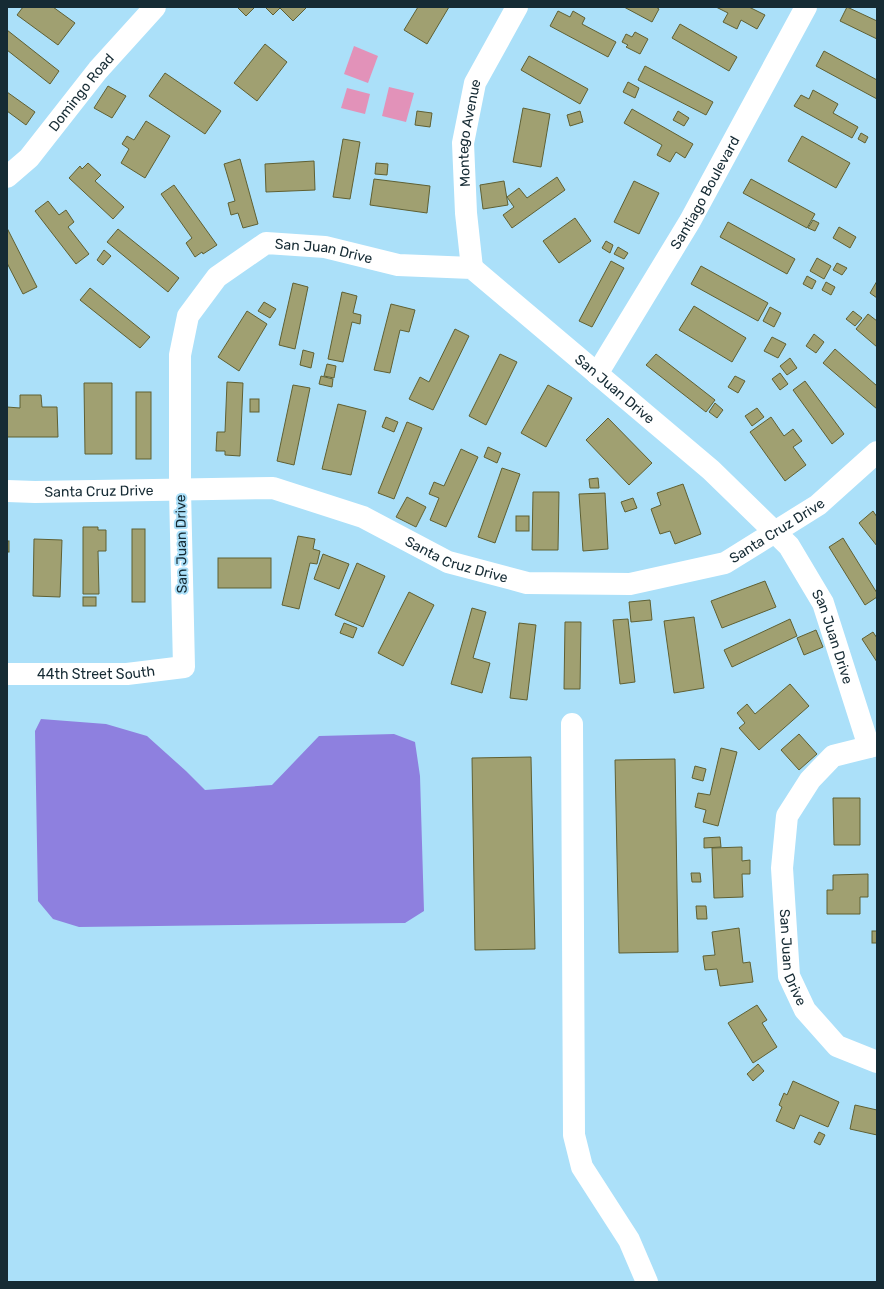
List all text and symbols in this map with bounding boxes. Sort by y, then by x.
street label: Domingo Road [45,50,118,135]
street label: Montego Avenue [455,75,485,187]
street label: Santiago Boulevard [667,133,743,253]
street label: San Juan Drive [274,236,374,267]
street label: San Juan Drive [571,351,658,428]
street label: Santa Cruz Drive [44,482,154,501]
street label: San Juan Drive [172,494,191,594]
street label: Santa Cruz Drive [726,495,829,567]
street label: Santa Cruz Drive [402,533,510,587]
street label: San Juan Drive [808,586,856,686]
street label: 44th Street South [37,663,156,683]
street label: San Juan Drive [776,908,810,1009]

